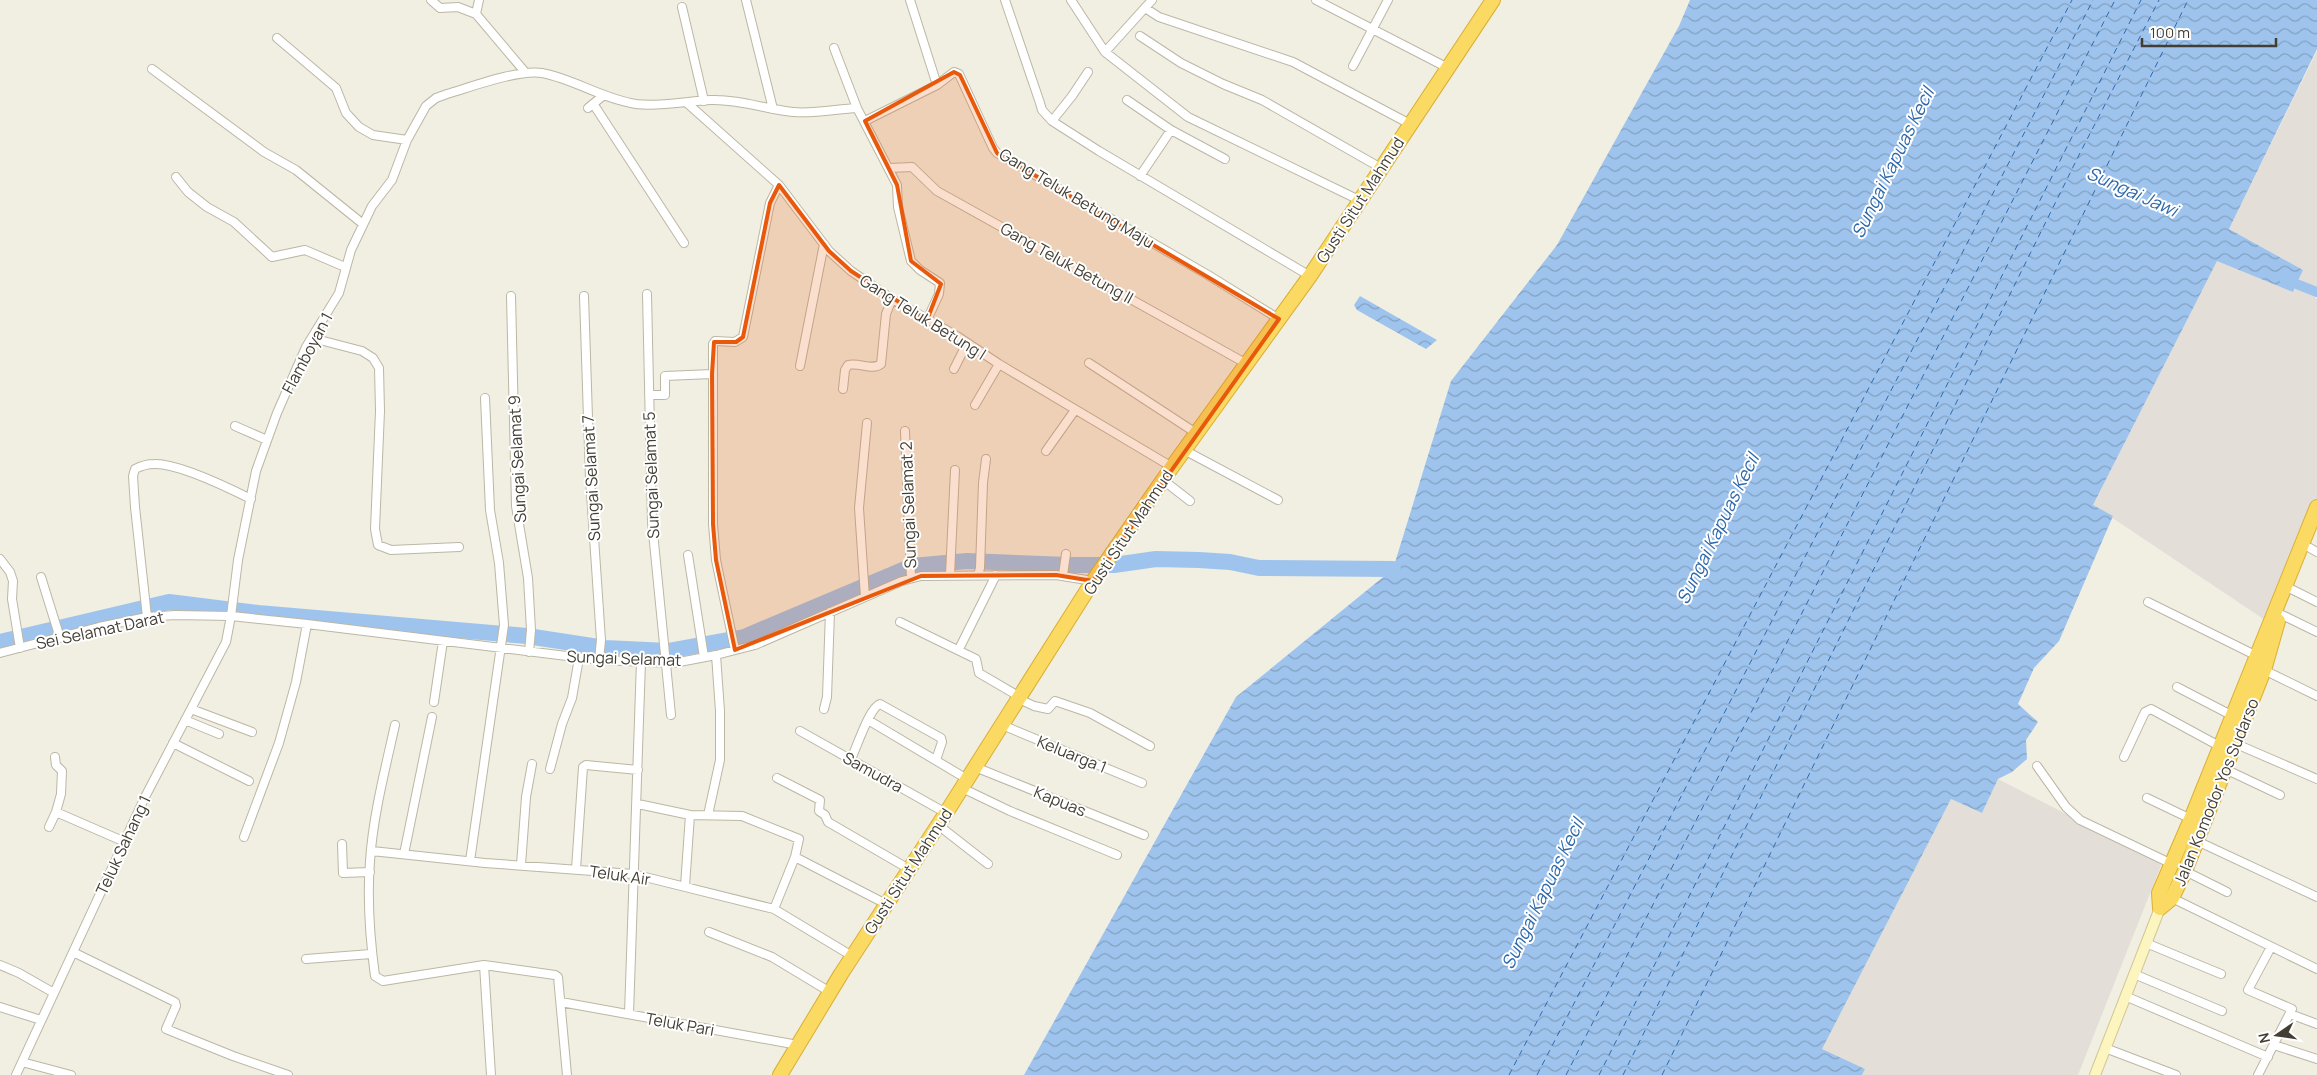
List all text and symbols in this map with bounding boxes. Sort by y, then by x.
scale bar [2142,15,2276,47]
text: 100 m [2150,22,2190,43]
water label: Sungai Kapuas Kecil [1845,81,1940,242]
street label: Gusti Situt Mahmud [1311,133,1409,267]
street label: Gang Teluk Betung Maju [995,143,1159,253]
water label: Sungai Jawi [2083,160,2184,223]
street label: Gang Teluk Betung II [996,217,1138,309]
street label: Gang Teluk Betung I [856,269,990,365]
street label: Flamboyan 1 [276,309,338,397]
street label: Sungai Selamat 9 [503,395,531,523]
street label: Sungai Selamat 5 [638,411,664,539]
street label: Sungai Selamat 7 [577,414,605,542]
street label: Sungai Selamat 2 [895,441,921,569]
water label: Sungai Kapuas Kecil [1670,447,1765,608]
street label: Gusti Situt Mahmud [1078,465,1178,599]
street label: Sei Selamat Darat [34,606,166,654]
street label: Sungai Selamat [566,645,682,671]
street label: Jalan Komodor Yos Sudarso [2168,695,2264,889]
street label: Keluarga 1 [1034,730,1110,778]
street label: Samudra [839,746,907,798]
street label: Kapuas [1031,781,1089,821]
street label: Teluk Sahang 1 [90,792,156,898]
street label: Gusti Situt Mahmud [859,804,957,938]
water label: Sungai Kapuas Kecil [1495,812,1590,973]
street label: Teluk Air [588,860,652,890]
street label: Teluk Pari [644,1007,716,1041]
north arrow [2252,1010,2302,1060]
text: N [2253,1031,2274,1045]

